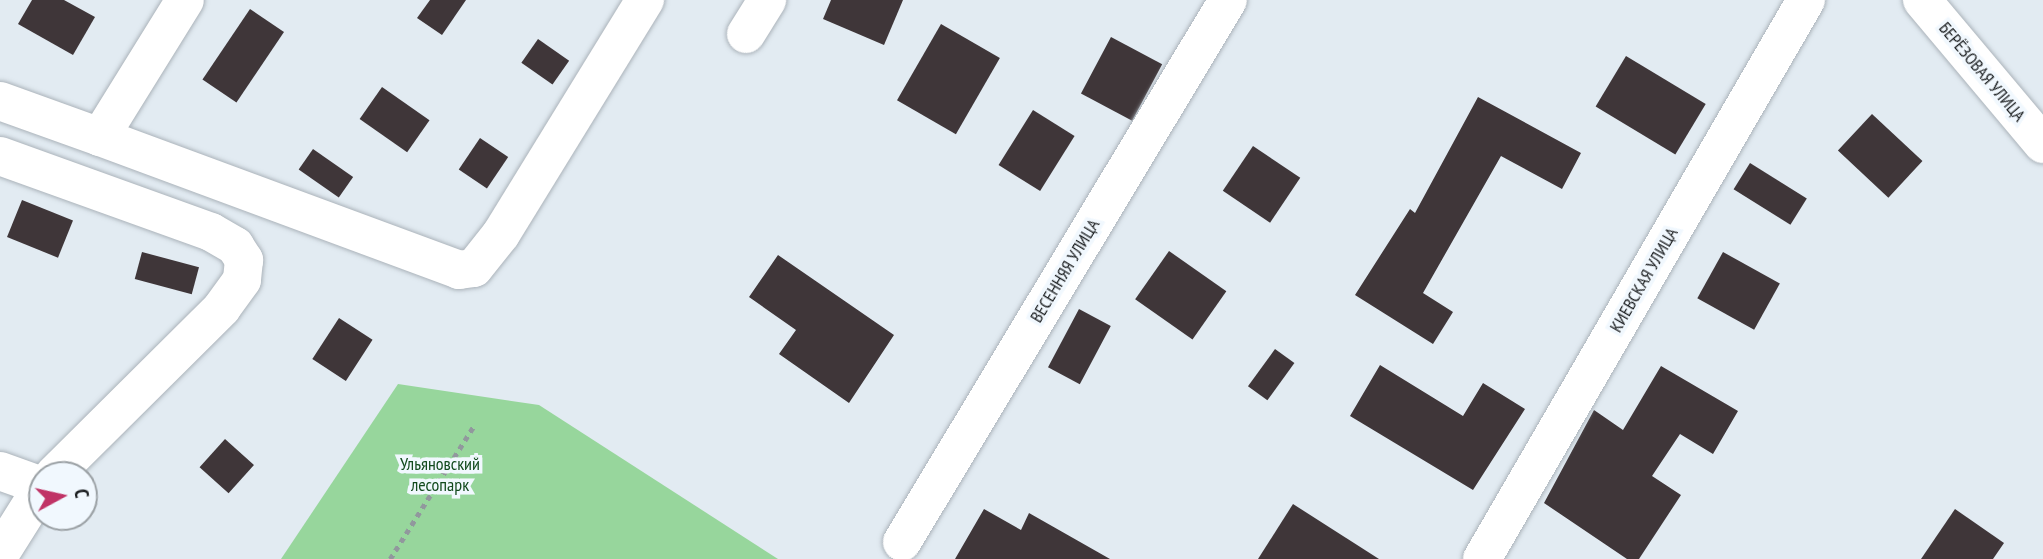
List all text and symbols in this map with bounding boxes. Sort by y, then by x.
street label: БЕРЁЗОВАЯ УЛИЦА [1934,18,2030,126]
street label: ВЕСЕННЯЯ УЛИЦА [1026,215,1104,327]
street label: КИЕВСКАЯ УЛИЦА [1605,224,1683,336]
park label: Ульяновский лесопарк [400,454,480,496]
north arrow [28,461,98,531]
text: С [69,487,94,499]

